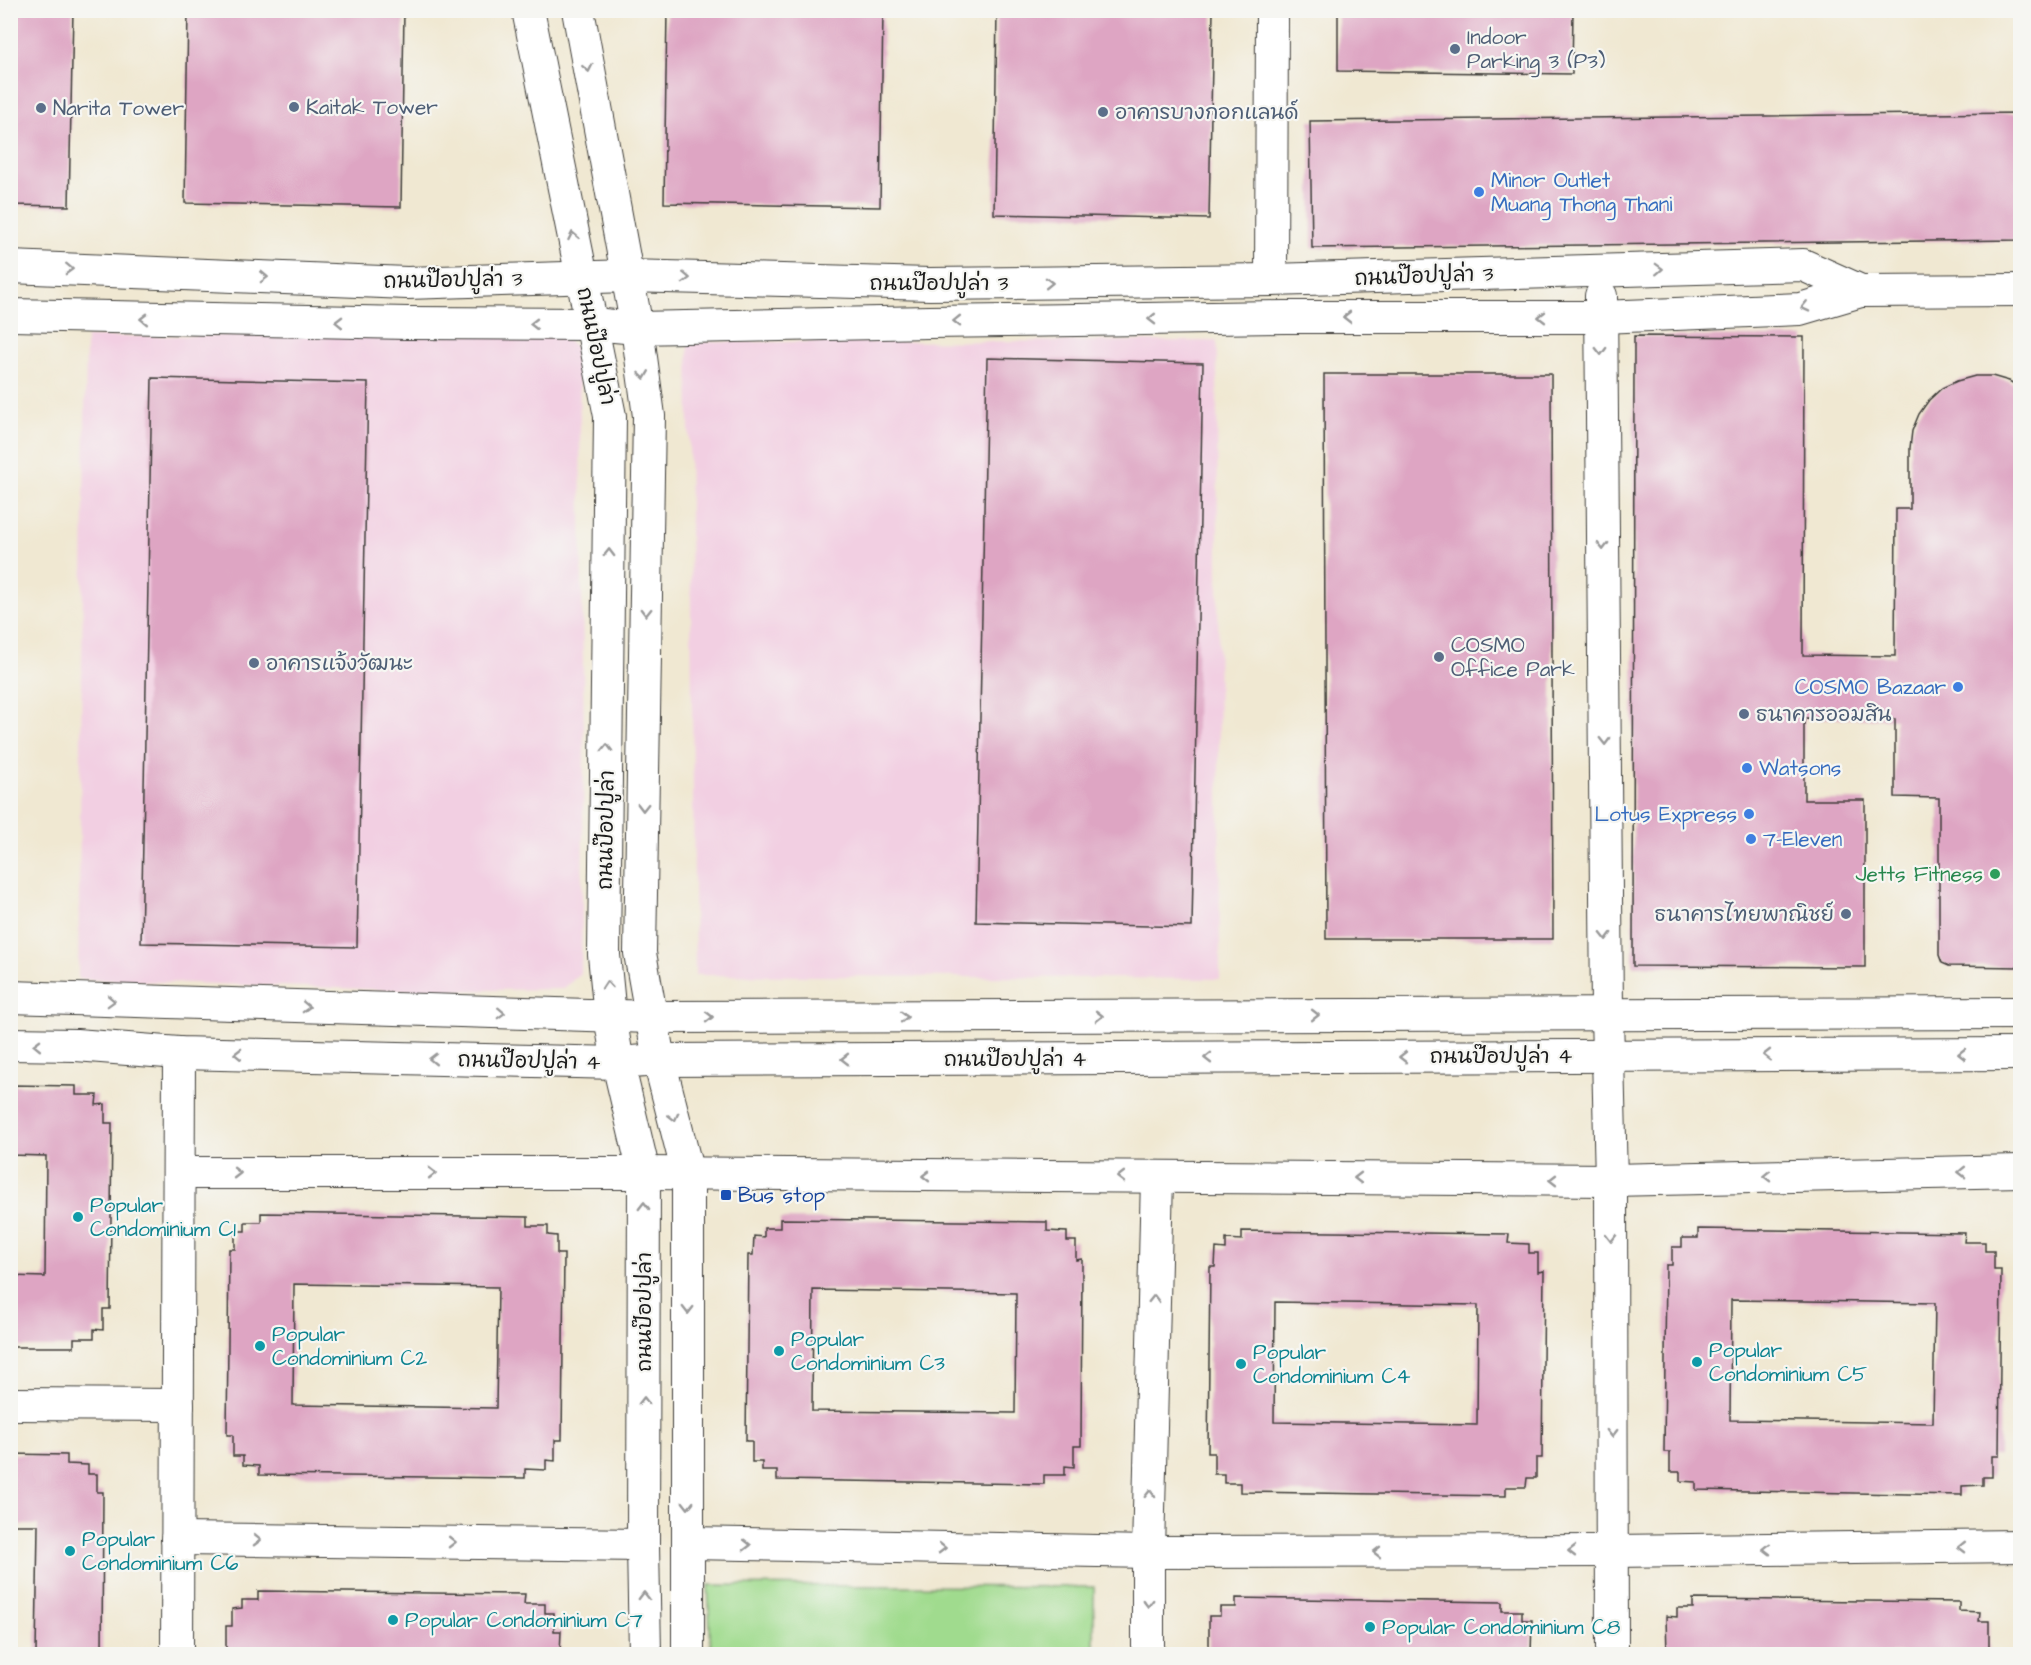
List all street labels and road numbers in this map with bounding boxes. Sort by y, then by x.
street label: ถนนป๊อปปูล่า 3 [1354,259,1494,294]
street label: ถนนป๊อปปูล่า 3 [383,264,523,297]
street label: ถนนป๊อปปูล่า 3 [869,269,1009,299]
street label: ถนนป๊อปปูล่า [568,284,623,408]
street label: ถนนป๊อปปูล่า [590,770,623,890]
street label: ถนนป๊อปปูล่า 4 [1430,1042,1572,1072]
street label: ถนนป๊อปปูล่า 4 [457,1045,601,1078]
street label: ถนนป๊อปปูล่า 4 [944,1045,1086,1075]
street label: ถนนป๊อปปูล่า [630,1252,660,1372]

